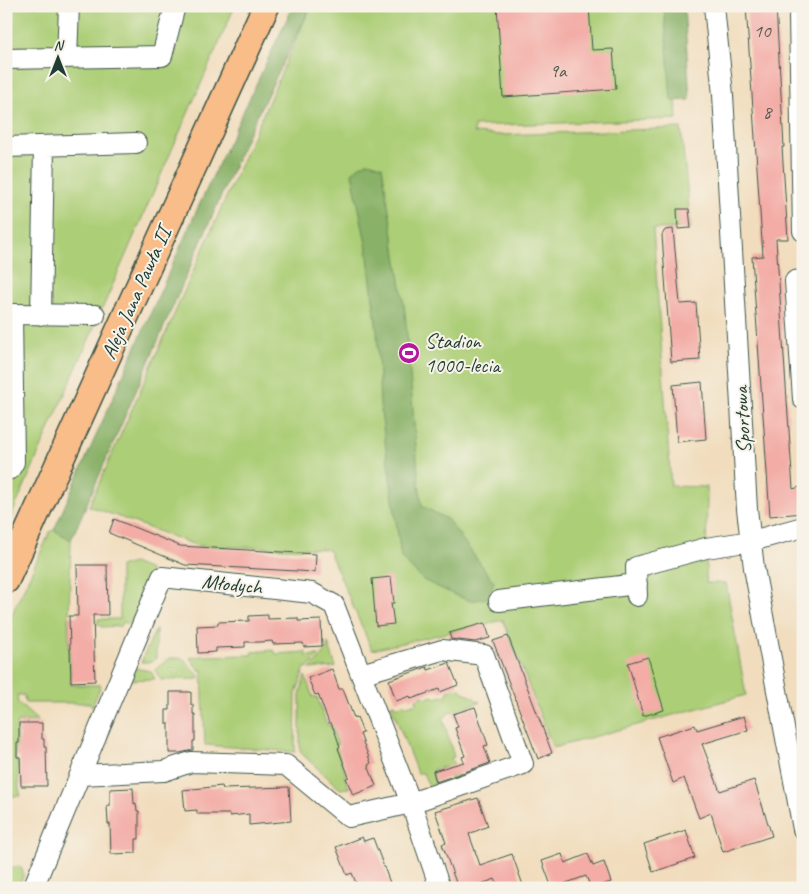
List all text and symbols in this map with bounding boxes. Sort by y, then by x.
house number: 10 [753,19,772,43]
north arrow [32,32,82,82]
text: N [54,37,65,54]
house number: 9a [550,59,568,83]
house number: 8 [763,100,774,124]
street label: Aleja Jana Pawła II [95,219,179,363]
place label: Stadion 1000-lecia [425,328,502,378]
sports icon: Stadion 1000-lecia [397,341,421,365]
street label: Sportowa [727,384,757,454]
street label: Młodych [201,568,265,600]

